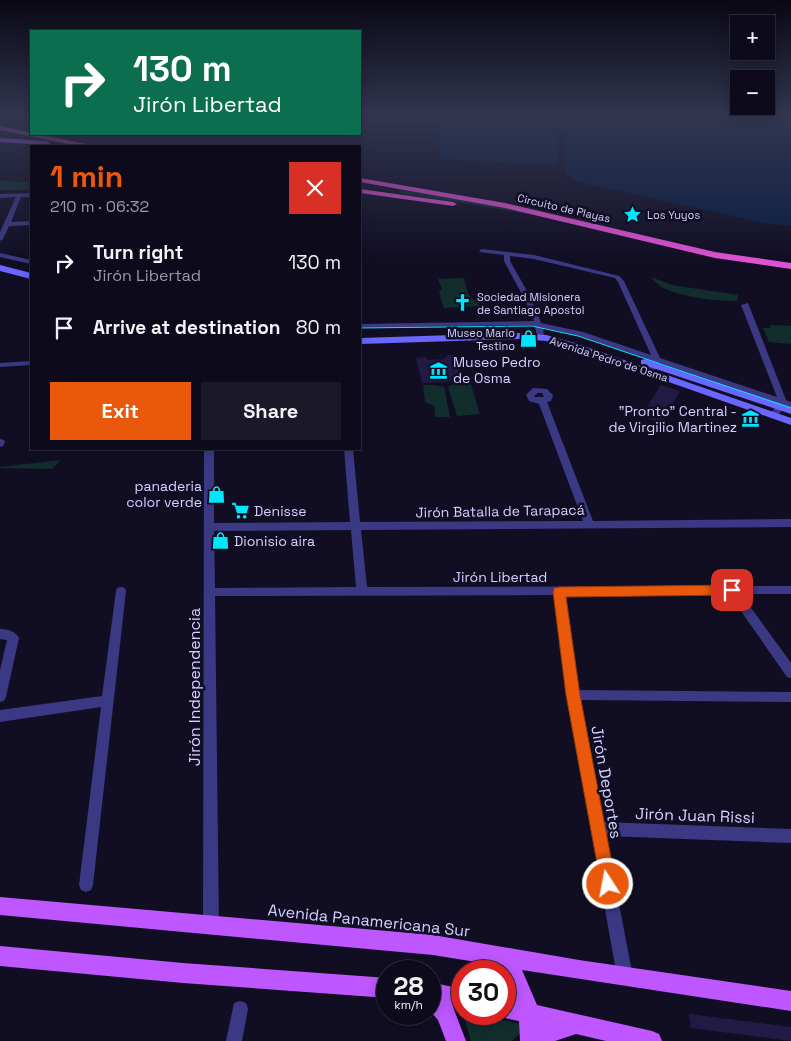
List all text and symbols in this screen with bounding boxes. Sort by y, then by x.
map controls [730,15,775,115]
button: + [730,15,775,60]
text: 130 m [133,47,232,91]
icon: right [50,50,115,115]
button: − [730,70,775,115]
text: Jirón Libertad [133,90,282,118]
text: 1 min [50,157,123,196]
button: close [289,162,341,214]
street label: Circuito de Playas [516,191,612,226]
text: 210 m · 06:32 [50,196,149,217]
place icon: Los Yuyos [623,205,643,225]
place label: Los Yuyos [647,208,700,222]
text: Turn right [93,240,183,265]
icon: right [50,249,78,277]
text: 130 m [288,250,341,275]
text: Jirón Libertad [93,265,201,286]
place label: Sociedad Misionera de Santiago Apostol [477,290,584,317]
church icon: Sociedad Misionera de Santiago Apostol [453,293,473,313]
icon: arrive [50,314,78,342]
text: Arrive at destination [93,315,281,340]
text: 80 m [296,315,341,340]
place label: Museo Mario Testino [447,326,515,353]
shop icon: Museo Mario Testino [519,329,539,349]
street label: Avenida Pedro de Osma [548,333,671,385]
place label: Museo Pedro de Osma [453,353,541,387]
museum icon: Museo Pedro de Osma [429,360,449,380]
button: Exit [50,382,191,440]
button: Share [201,382,341,440]
place label: "Pronto" Central - de Virgilio Martinez [608,402,737,436]
museum icon: "Pronto" Central - de Virgilio Martinez [741,409,761,429]
place label: panaderia color verde [126,477,202,511]
shop icon: panaderia color verde [206,484,226,504]
supermarket icon: Denisse [230,501,250,521]
street label: Jirón Batalla de Tarapacá [415,501,585,521]
place label: Denisse [254,502,307,520]
shop icon: Dionisio aira [210,531,230,551]
place label: Dionisio aira [234,532,315,550]
street label: Jirón Libertad [453,568,547,586]
pin [711,569,753,611]
icon: arrive [718,576,746,604]
street label: Jirón Independencia [184,608,205,766]
street label: Jirón Deportes [586,724,627,840]
street label: Jirón Juan Rissi [635,803,755,828]
position arrow [581,857,633,909]
street label: Avenida Panamericana Sur [267,899,471,942]
speed limit sign: 30 [451,960,516,1025]
text: 28 [394,970,423,1002]
text: km/h [394,997,423,1013]

